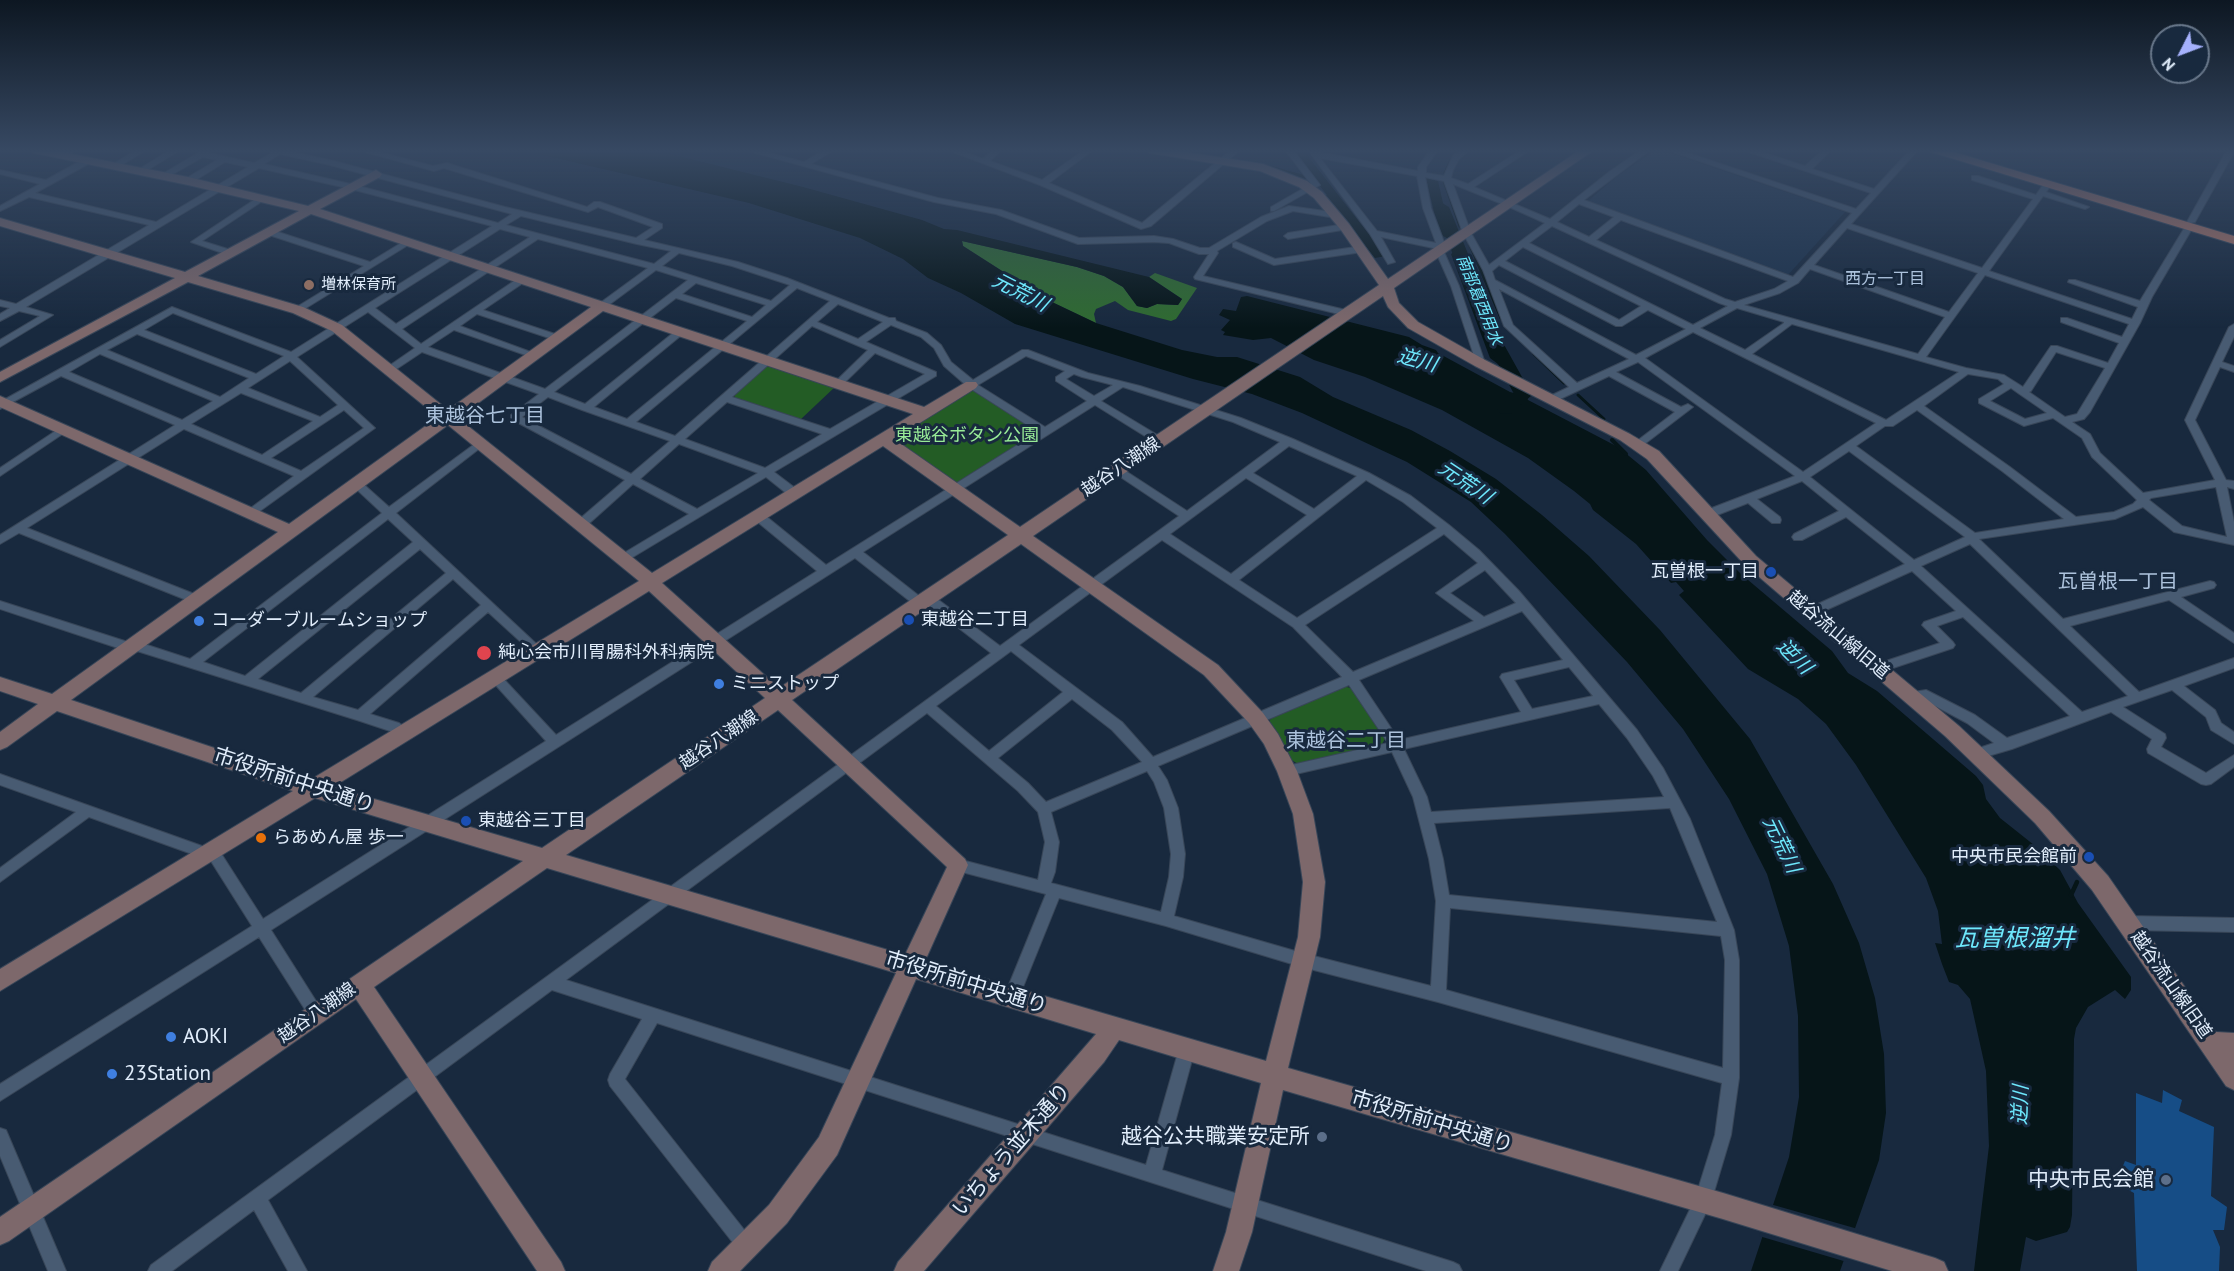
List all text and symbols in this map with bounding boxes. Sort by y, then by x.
north arrow [2150,24,2210,84]
text: N [2157,54,2179,75]
water label: 南部葛西用水 [1452,252,1506,348]
water label: 元荒川 [988,269,1052,317]
district label: 西方一丁目 [1845,269,1925,289]
place label: 増林保育所 [321,276,396,294]
marker: 増林保育所 [302,278,316,292]
water label: 逆川 [1395,344,1439,378]
district label: 東越谷七丁目 [425,404,545,428]
park label: 東越谷ボタン公園 [895,425,1039,447]
street label: 越谷八潮線 [1078,433,1164,501]
water label: 元荒川 [1433,456,1497,510]
place label: 瓦曽根一丁目 [1651,561,1759,583]
marker: 瓦曽根一丁目 [1764,565,1778,579]
district label: 瓦曽根一丁目 [2058,570,2178,594]
street label: 越谷流山線旧道 [1783,586,1893,684]
place label: 東越谷二丁目 [921,609,1029,631]
place label: コーダーブルームショップ [211,610,427,632]
marker: 東越谷二丁目 [902,613,916,627]
marker: コーダーブルームショップ [192,614,206,628]
water label: 逆川 [1771,634,1817,680]
place label: 純心会市川胃腸科外科病院 [498,642,714,664]
marker: 純心会市川胃腸科外科病院 [475,644,493,662]
place label: ミニストップ [731,673,839,695]
marker: ミニストップ [712,677,726,691]
street label: 越谷八潮線 [676,706,762,774]
district label: 東越谷二丁目 [1286,729,1406,753]
street label: 市役所前中央通り [210,743,378,819]
place label: 東越谷三丁目 [478,810,586,832]
water label: 元荒川 [1757,813,1805,877]
marker: 東越谷三丁目 [459,814,473,828]
place label: らあめん屋 歩一 [273,827,404,849]
marker: らあめん屋 歩一 [254,831,268,845]
place label: 中央市民会館前 [1951,846,2077,868]
marker: 中央市民会館前 [2082,850,2096,864]
water label: 瓦曽根溜井 [1955,925,2075,953]
street label: 越谷流山線旧道 [2126,927,2216,1043]
street label: 市役所前中央通り [882,946,1050,1020]
street label: 越谷八潮線 [274,978,360,1048]
place label: AOKI [183,1024,228,1050]
marker: AOKI [164,1030,178,1044]
place label: 23Station [124,1061,211,1087]
marker: 23Station [105,1067,119,1081]
street label: いちょう並木通り [947,1078,1077,1222]
street label: 市役所前中央通り [1348,1085,1516,1159]
water label: 逆川 [2008,1085,2034,1125]
place label: 越谷公共職業安定所 [1121,1124,1310,1150]
marker: 越谷公共職業安定所 [1315,1130,1329,1144]
place label: 中央市民会館 [2028,1167,2154,1193]
marker: 中央市民会館 [2159,1173,2173,1187]

